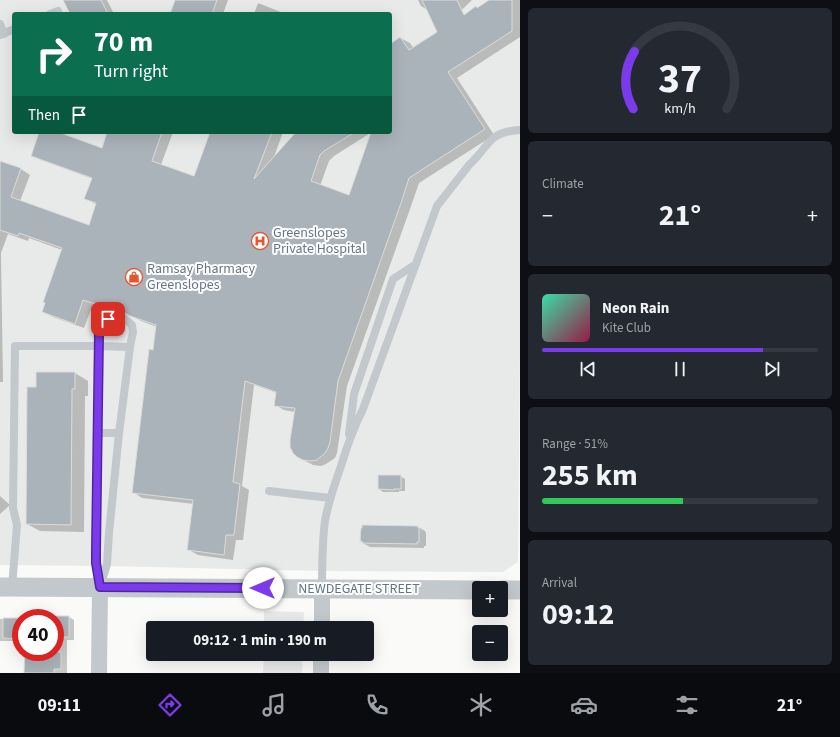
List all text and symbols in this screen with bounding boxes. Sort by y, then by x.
text: 70 m [94,22,153,62]
icon: right [28,28,80,80]
text: 37 [658,48,702,108]
text: Turn right [94,59,168,84]
text: km/h [664,97,696,118]
icon: arrive [68,104,90,126]
text: Then [28,105,60,126]
text: Climate [542,175,584,193]
text: 21° [659,194,701,237]
text: − [542,200,553,232]
text: + [807,200,818,232]
place label: Greenslopes Private Hospital [273,223,366,259]
hospital icon: Greenslopes Private Hospital [250,231,270,251]
place label: Ramsay Pharmacy Greenslopes [147,259,255,295]
shop icon: Ramsay Pharmacy Greenslopes [124,267,144,287]
text: Neon Rain [602,298,669,319]
pin [91,302,125,336]
icon: arrive [97,308,119,330]
text: Kite Club [602,319,651,337]
icon: previous [577,358,599,380]
icon: pause [669,358,691,380]
icon: next [761,358,783,380]
text: Range · 51% [542,435,608,453]
text: 255 km [542,454,638,497]
position arrow [242,567,284,609]
text: Arrival [542,574,577,592]
street label: NEWDEGATE STREET [298,579,420,599]
map controls [472,581,508,661]
button: + [472,581,508,617]
text: 09:12 [542,593,614,636]
speed limit sign: 40 [12,609,64,661]
button: − [472,625,508,661]
text: 09:12 · 1 min · 190 m [193,630,327,651]
icon: directions [156,691,184,719]
icon: music [260,691,288,719]
icon: phone [363,691,391,719]
icon: climate [467,691,495,719]
icon: car [570,691,598,719]
icon: filters [673,691,701,719]
text: 09:11 [38,693,81,718]
text: 21° [777,693,802,718]

